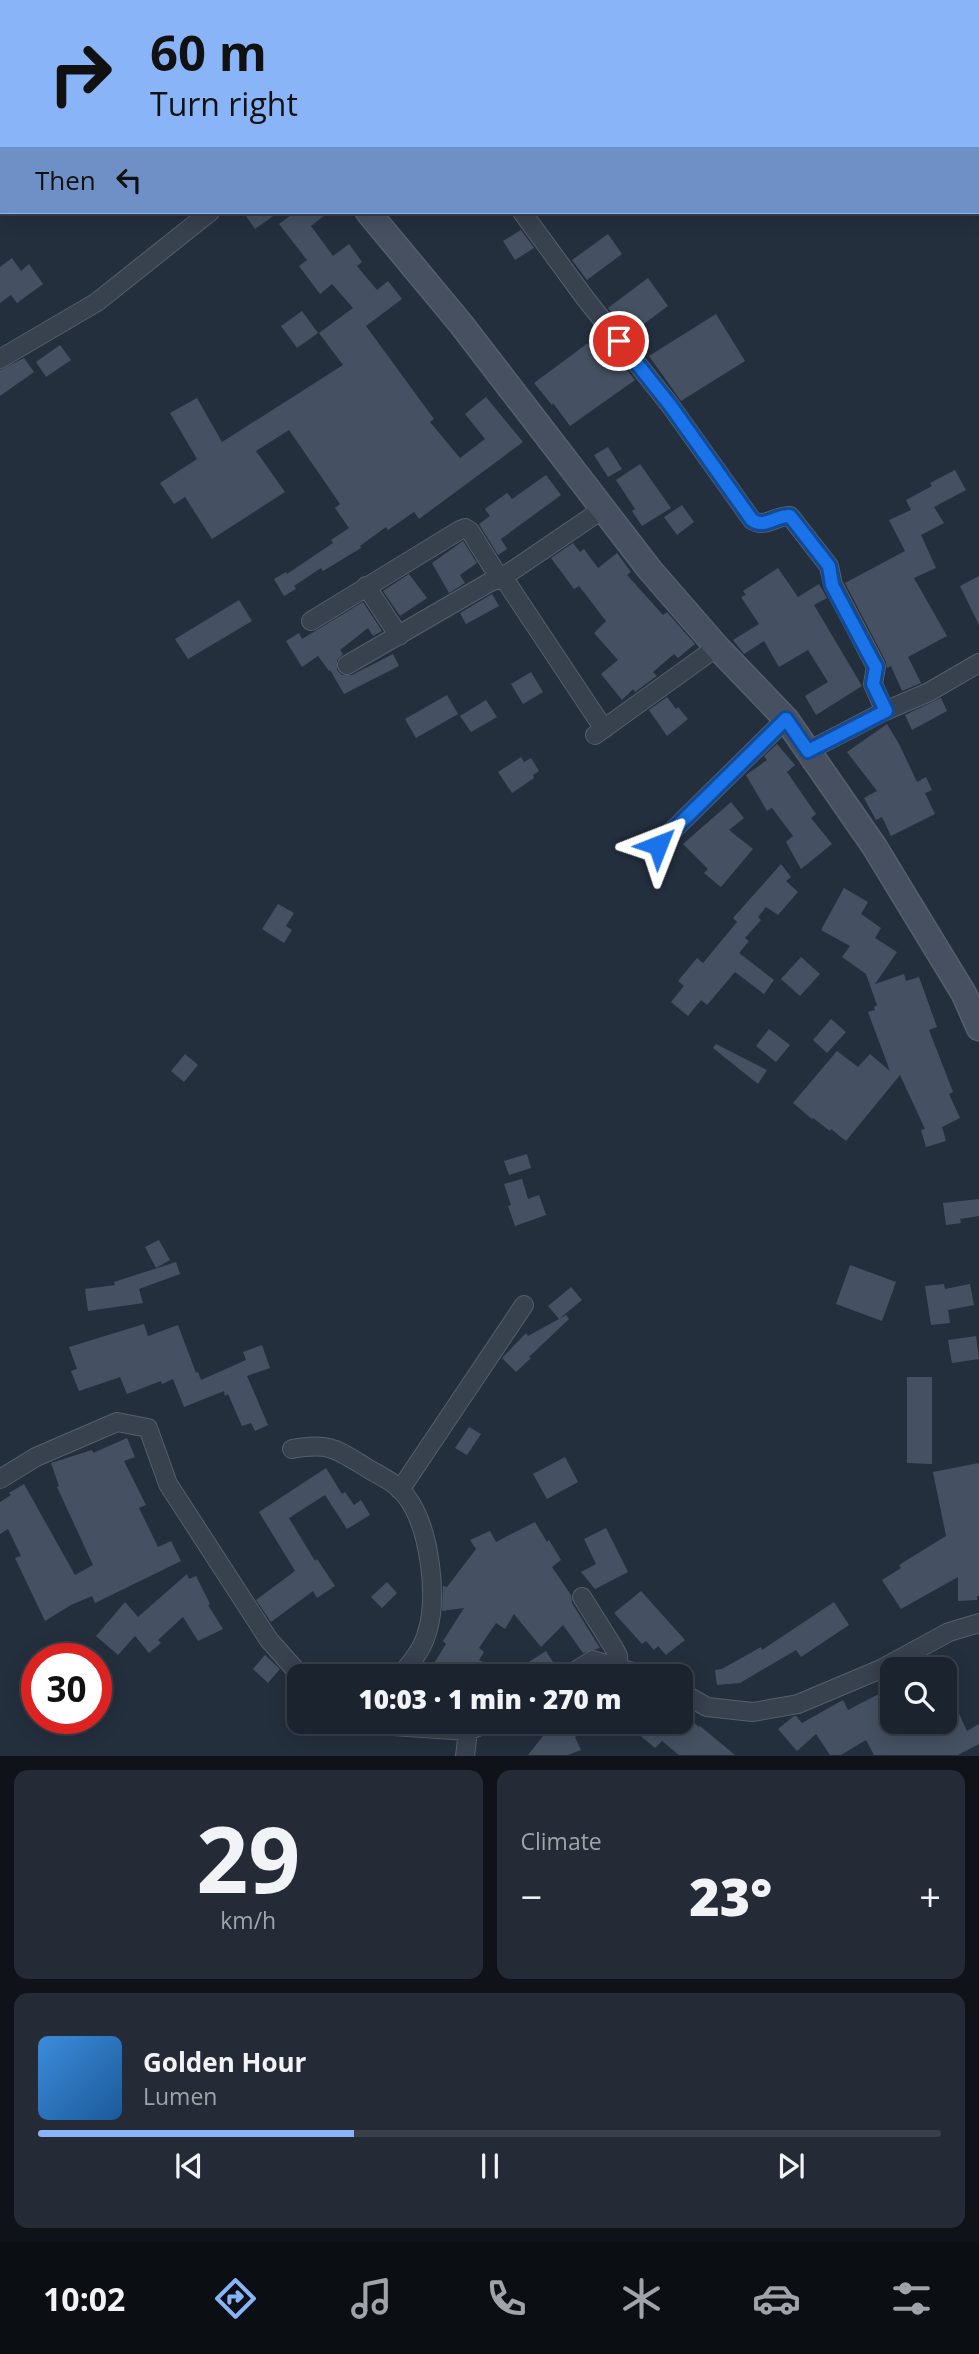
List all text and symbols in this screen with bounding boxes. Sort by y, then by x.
text: 60 m [150,19,267,85]
icon: right [35,28,126,119]
text: Turn right [150,82,298,125]
icon: left [110,161,148,199]
text: Then [35,162,96,198]
pin [589,311,649,371]
icon: arrive [600,322,638,360]
position arrow [621,808,695,882]
speed limit sign: 30 [21,1643,112,1734]
map controls [880,1657,957,1734]
button: search [880,1657,957,1734]
text: 10:03 · 1 min · 270 m [359,1681,621,1717]
text: 29 [196,1796,300,1920]
text: Climate [521,1825,602,1857]
text: 23° [689,1860,772,1931]
text: − [521,1870,542,1922]
text: + [919,1870,941,1922]
text: km/h [220,1904,276,1936]
text: Golden Hour [143,2044,306,2080]
text: Lumen [143,2080,217,2112]
icon: previous [170,2147,208,2185]
icon: pause [471,2147,509,2185]
icon: next [772,2147,810,2185]
icon: directions [211,2274,260,2323]
icon: music [347,2274,396,2323]
icon: phone [482,2274,531,2323]
icon: climate [617,2274,666,2323]
icon: car [752,2274,801,2323]
icon: filters [887,2274,936,2323]
text: 10:02 [43,2277,125,2320]

